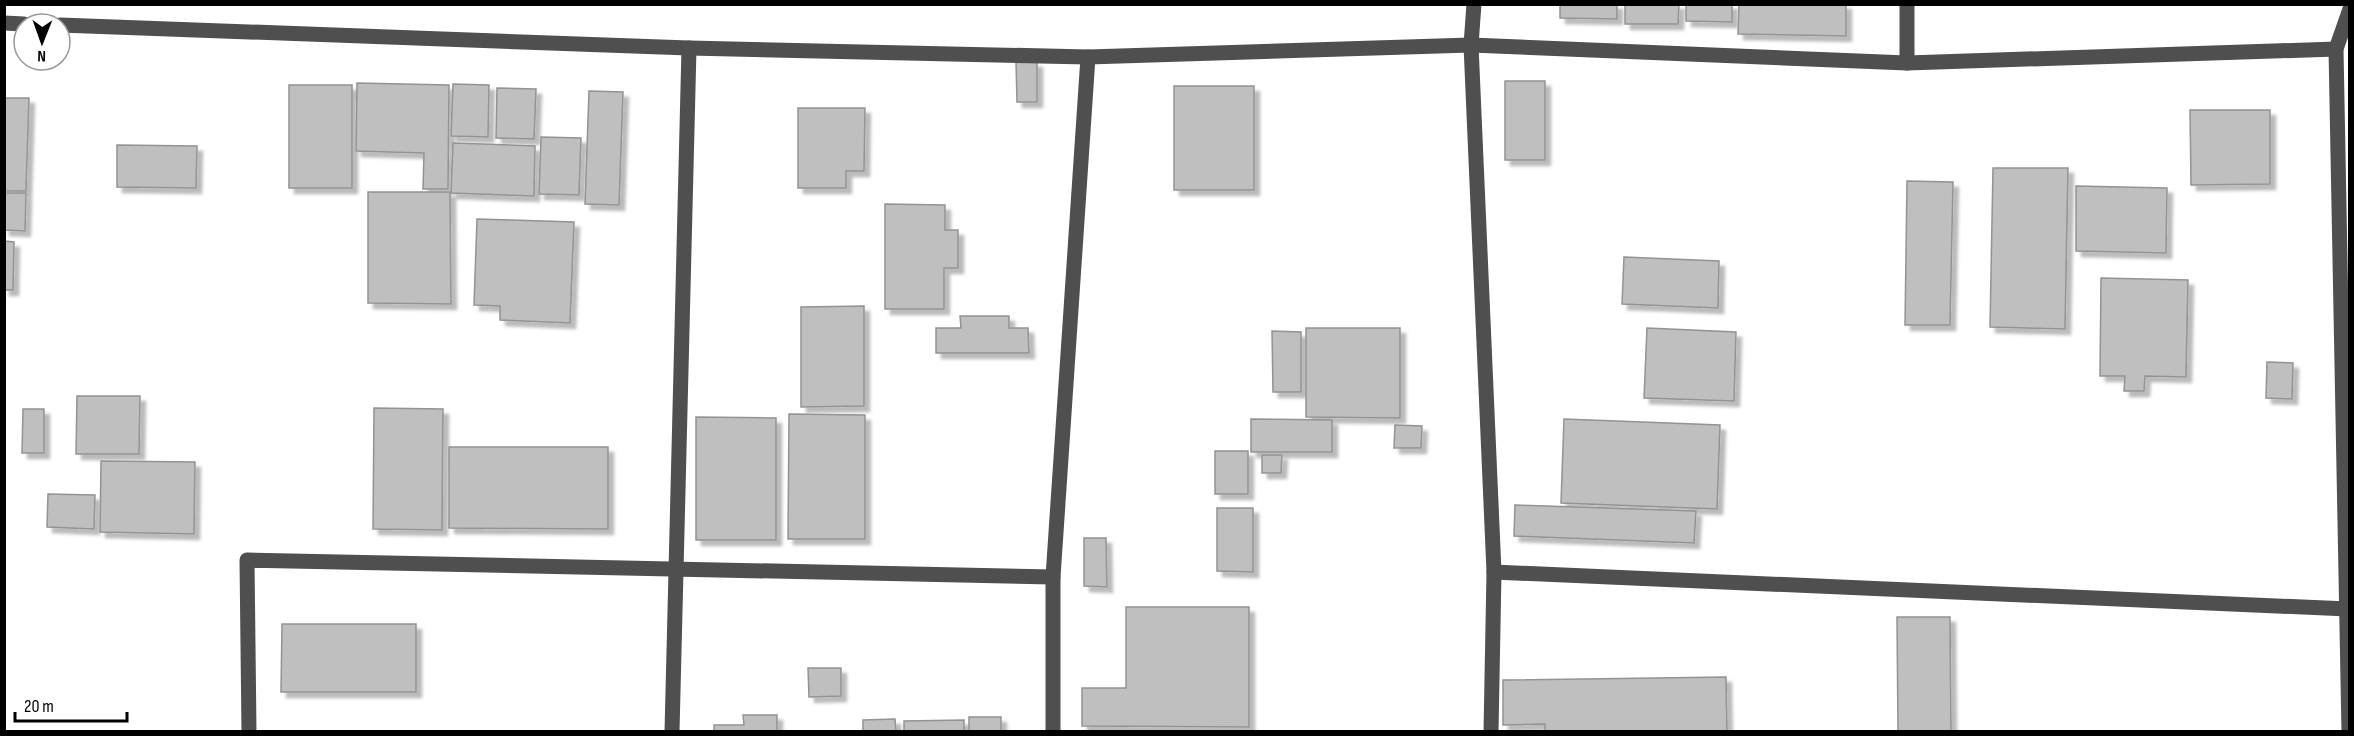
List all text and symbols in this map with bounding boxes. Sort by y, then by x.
north arrow [12,12,72,72]
text: N [37,46,46,65]
scale bar [15,685,128,723]
text: 20 m [24,696,54,717]

